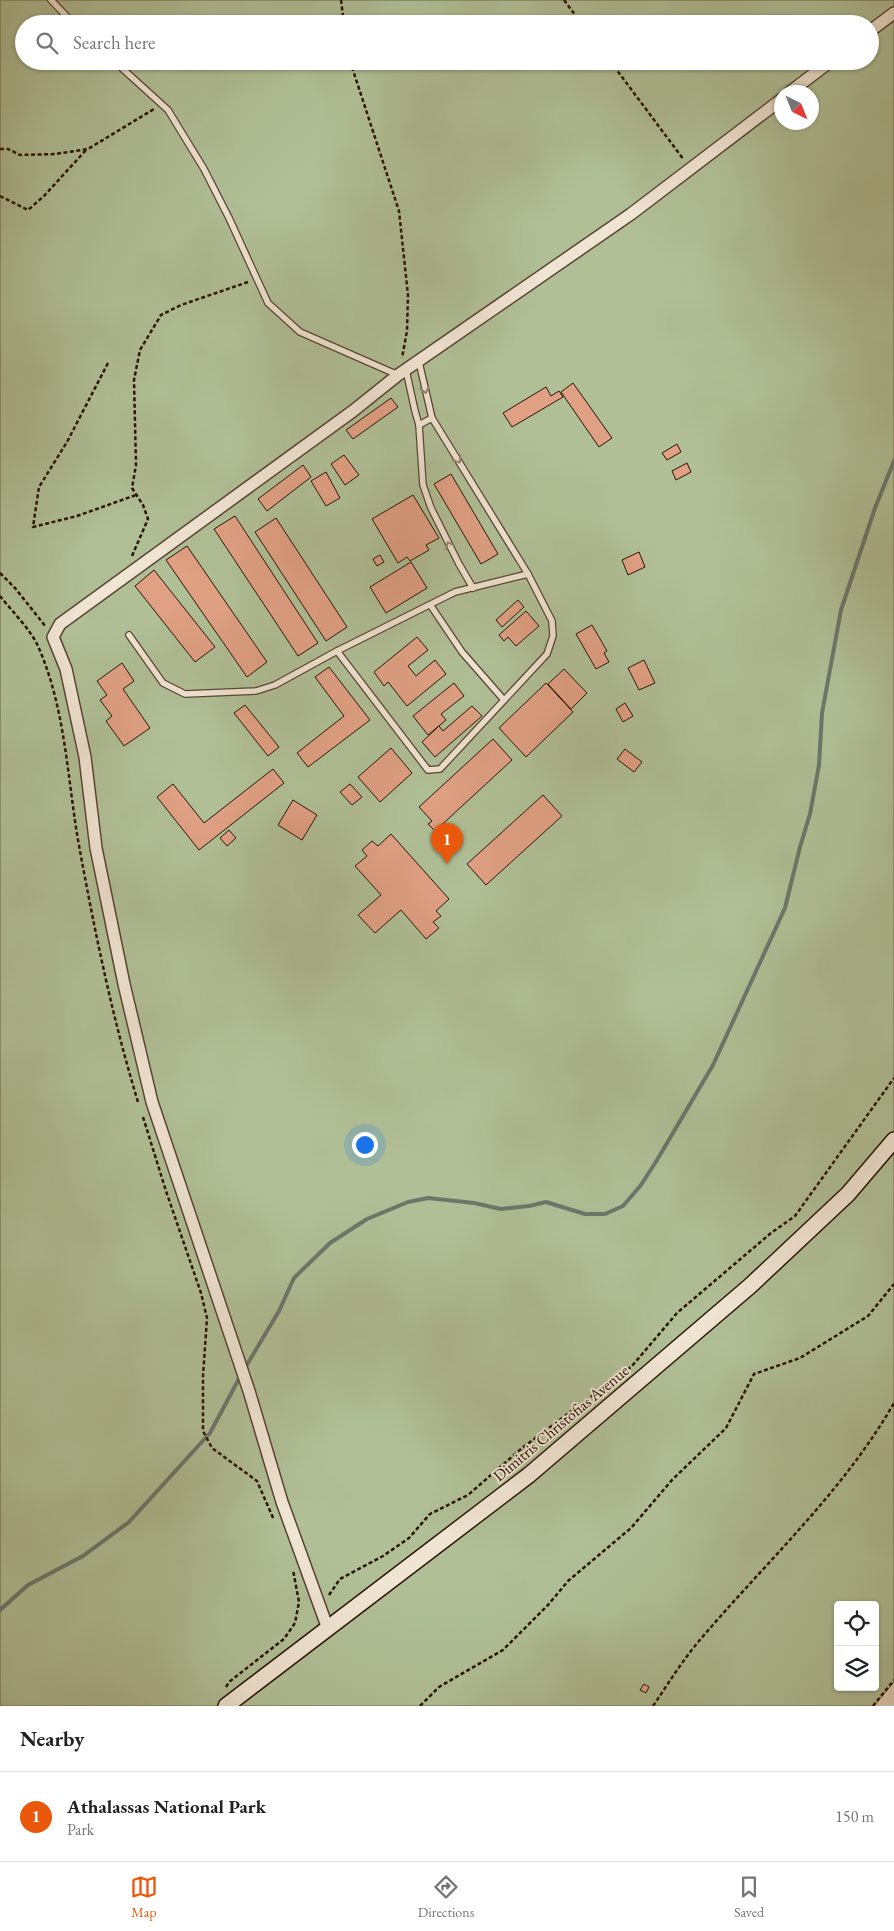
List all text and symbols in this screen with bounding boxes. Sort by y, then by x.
search box [15,15,879,70]
icon: search [33,29,61,57]
text: Search here [73,30,155,55]
north arrow [774,85,819,130]
one-way arrow [419,386,430,395]
one-way arrow [451,454,461,463]
one-way arrow [445,541,456,550]
pin: 1 [431,823,463,864]
your location [352,1132,378,1158]
street label: Dimitris Christofias Avenue [489,1360,633,1486]
map controls [834,1601,879,1691]
button: locate [834,1601,879,1646]
button: layers [834,1646,879,1691]
text: Nearby [20,1725,84,1752]
text: Athalassas National Park [67,1794,266,1819]
text: 1 [32,1806,40,1827]
text: 150 m [835,1806,874,1827]
text: Park [67,1819,94,1840]
tab: Map [130,1873,158,1921]
tab: Directions [418,1873,474,1921]
tab: Saved [734,1873,764,1921]

